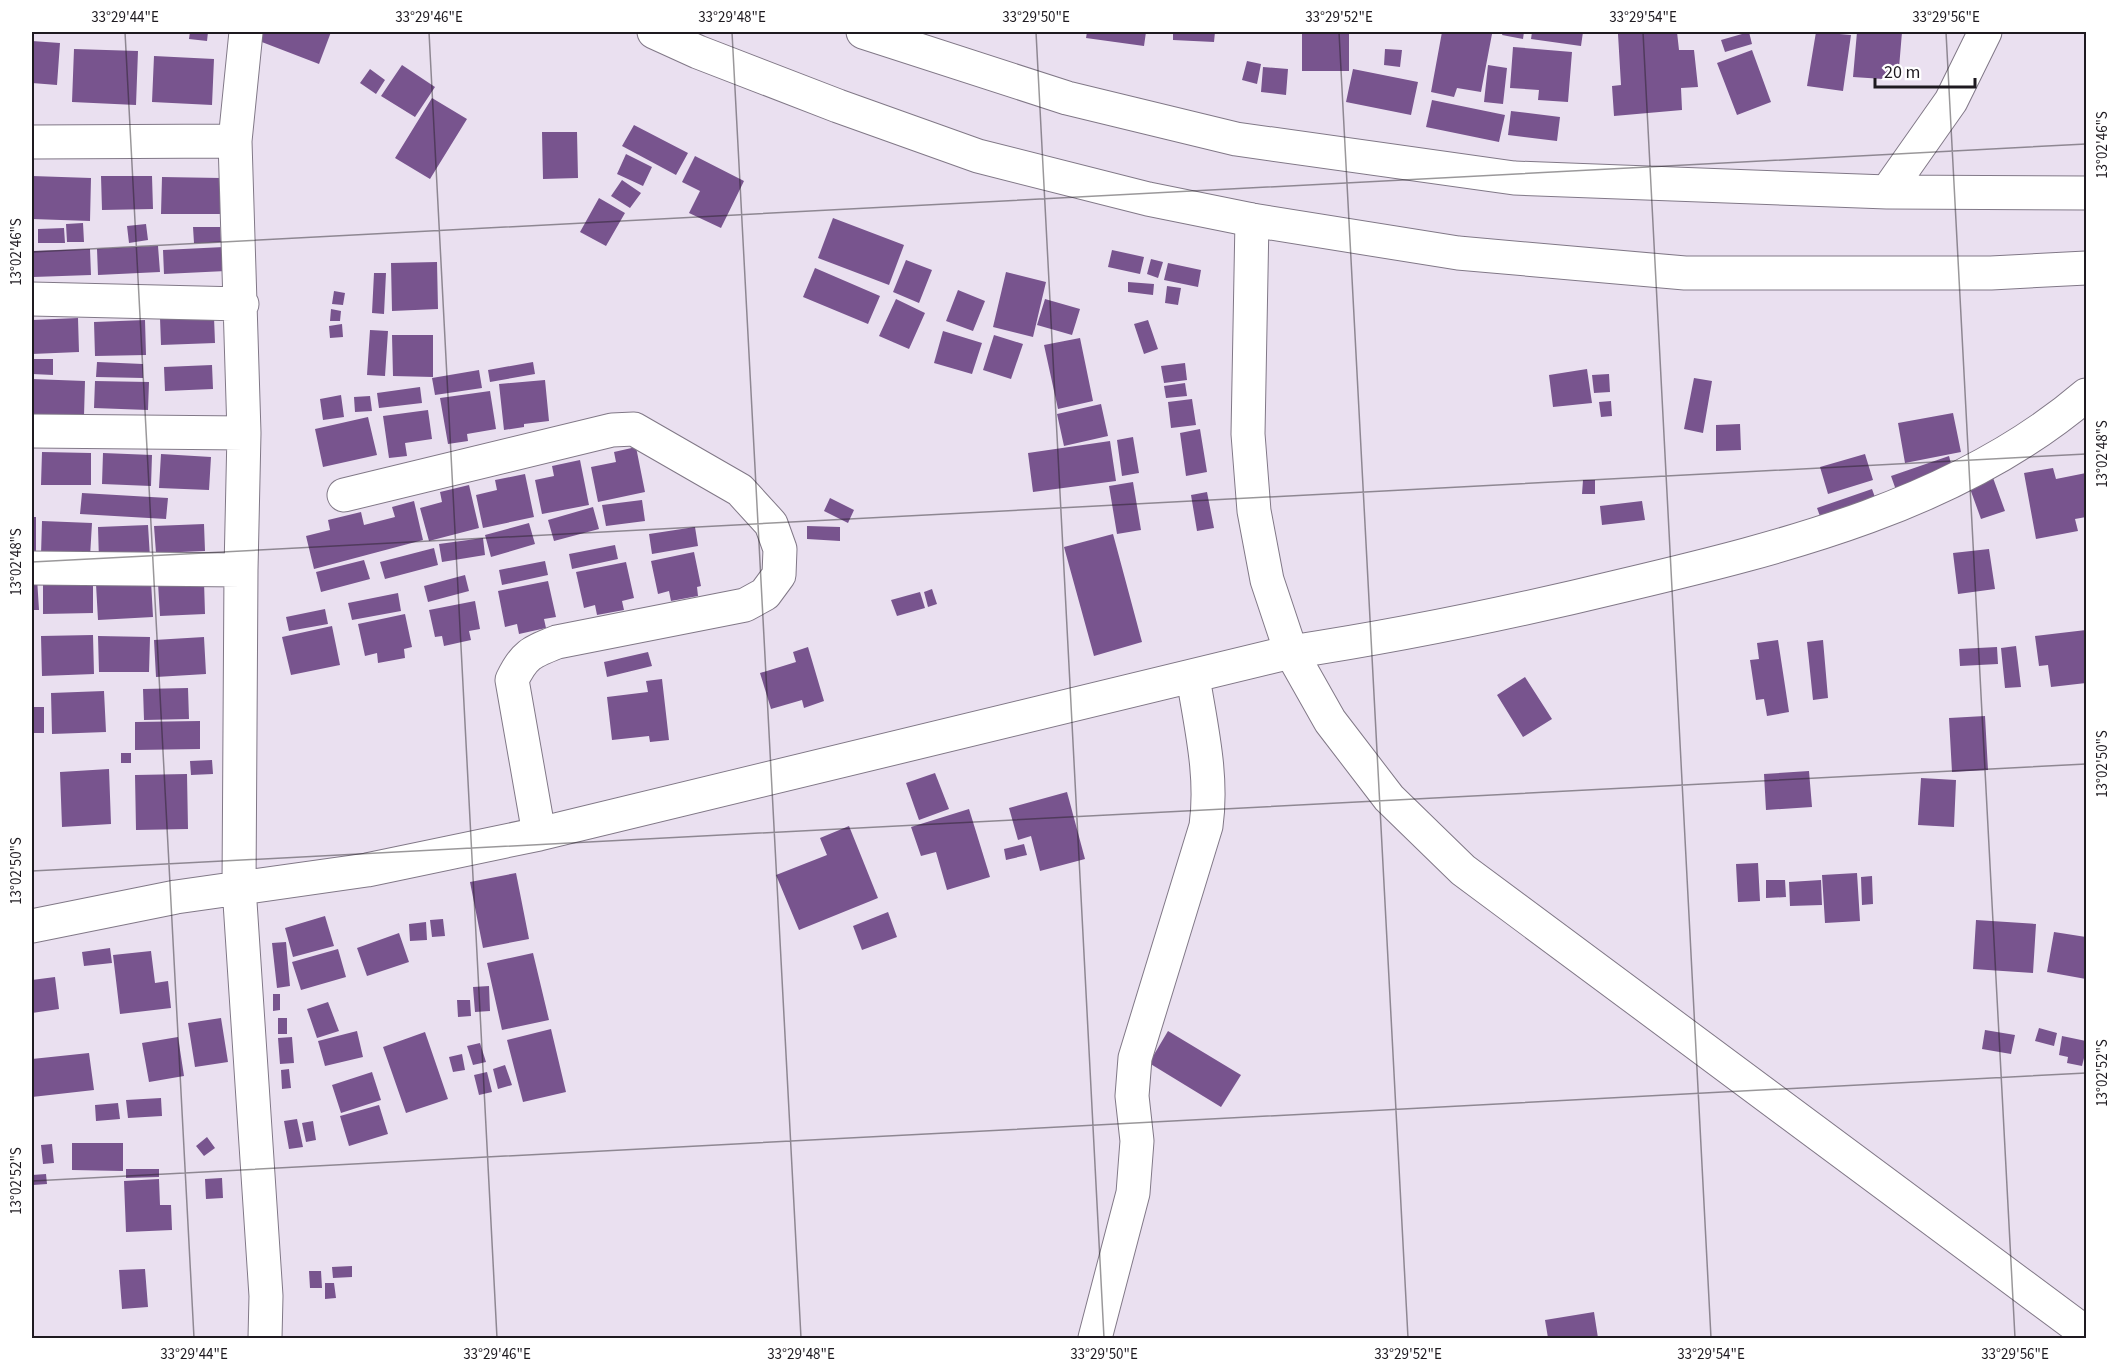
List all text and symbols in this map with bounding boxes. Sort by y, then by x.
text: 33°29'44"E [91,7,159,28]
text: 33°29'46"E [395,7,463,28]
text: 33°29'48"E [698,7,766,28]
text: 33°29'50"E [1002,7,1070,28]
text: 33°29'52"E [1305,7,1373,28]
text: 33°29'54"E [1609,7,1677,28]
text: 33°29'56"E [1912,7,1980,28]
scale bar [1875,51,1976,89]
text: 20 m [1884,60,1920,85]
text: 13°02'46"S [2092,111,2113,179]
text: 13°02'46"S [6,218,27,286]
text: 13°02'48"S [2092,420,2113,488]
text: 13°02'48"S [6,528,27,596]
text: 13°02'50"S [2092,730,2113,798]
text: 13°02'50"S [6,837,27,905]
text: 13°02'52"S [2092,1039,2113,1107]
text: 13°02'52"S [6,1147,27,1215]
text: 33°29'44"E [160,1344,228,1365]
text: 33°29'46"E [463,1344,531,1365]
text: 33°29'48"E [767,1344,835,1365]
text: 33°29'50"E [1070,1344,1138,1365]
text: 33°29'52"E [1374,1344,1442,1365]
text: 33°29'54"E [1677,1344,1745,1365]
text: 33°29'56"E [1981,1344,2049,1365]

